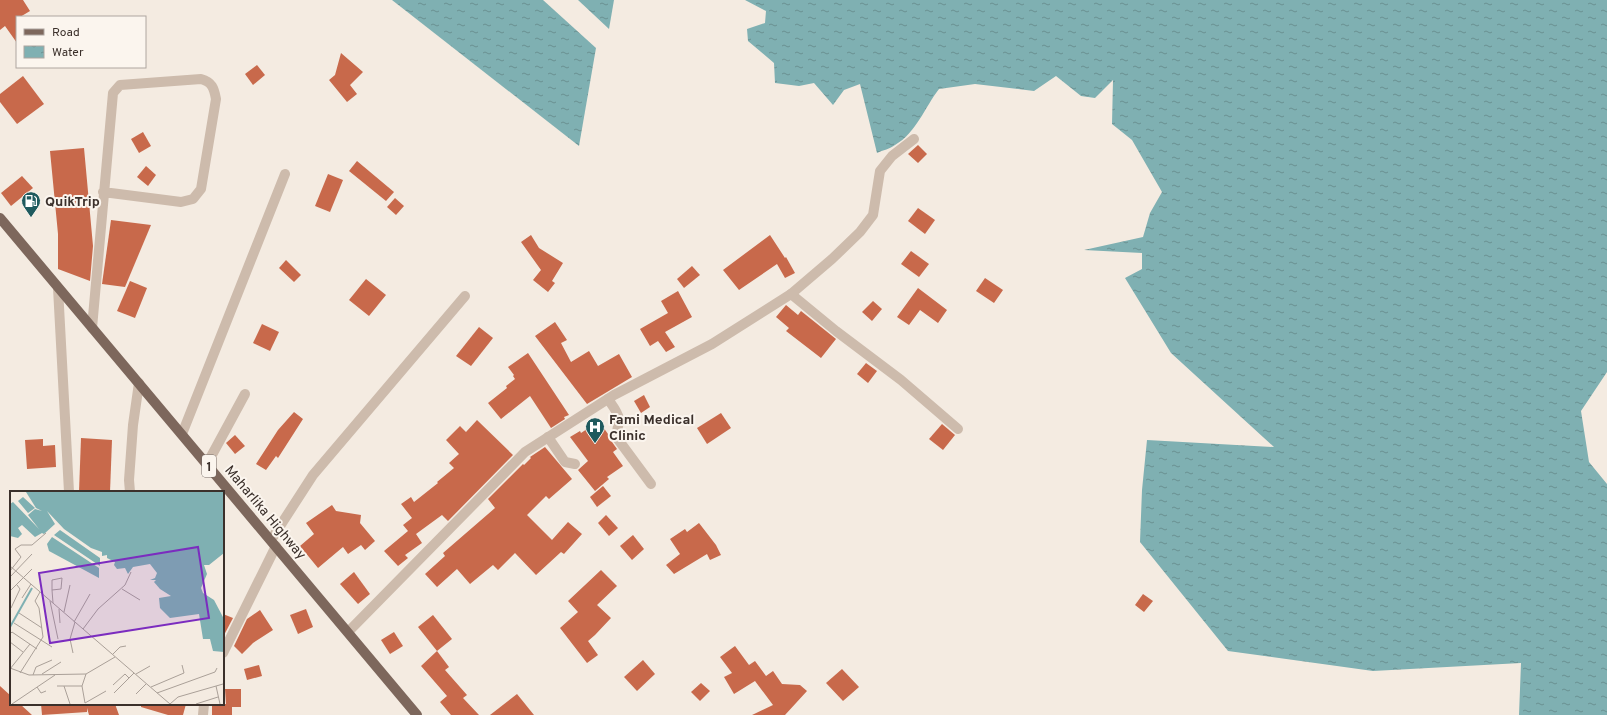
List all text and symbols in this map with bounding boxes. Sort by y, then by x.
legend [16,16,146,68]
text: Road [52,25,80,41]
text: Water [52,45,84,61]
fuel station icon: QuikTrip [20,190,42,218]
place label: QuikTrip [45,194,100,211]
place label: Fami Medical Clinic [609,412,694,445]
hospital icon: Fami Medical Clinic [584,416,606,444]
road number: 1 [202,455,216,477]
street label: Maharlika Highway [221,462,309,563]
inset map [10,491,224,705]

